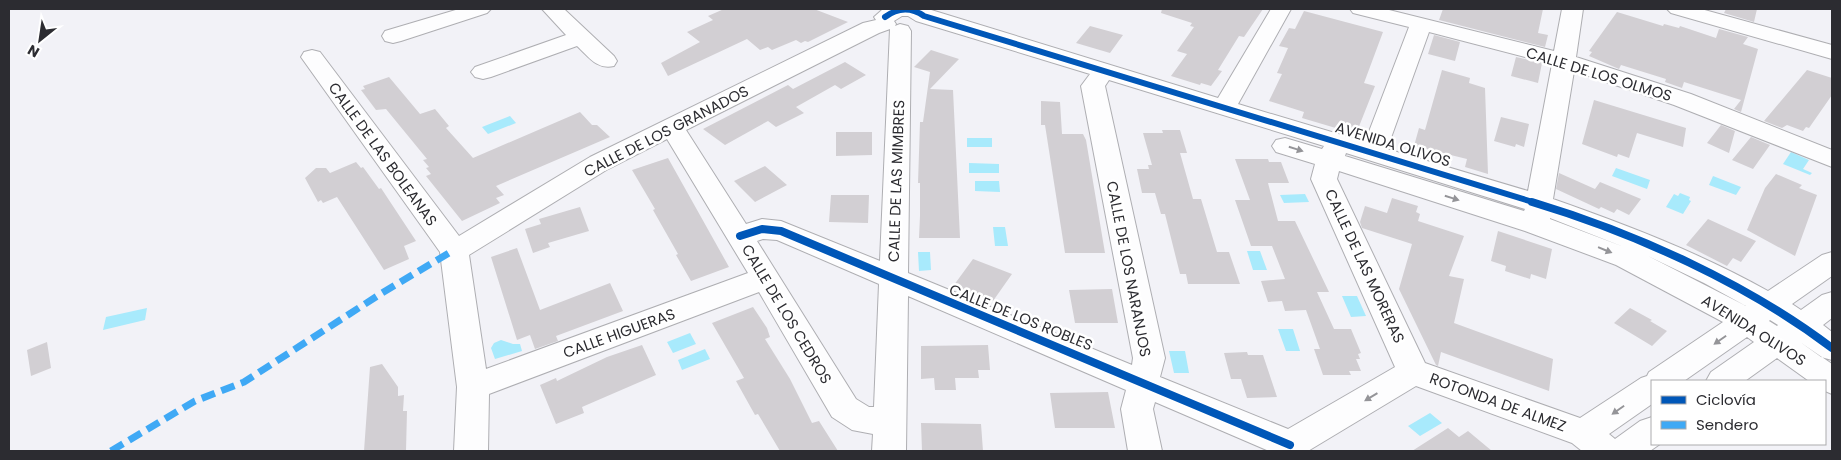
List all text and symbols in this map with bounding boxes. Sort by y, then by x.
north arrow [15,15,65,65]
text: N [24,40,43,63]
street label: CALLE DE LOS OLMOS [1523,42,1675,106]
street label: CALLE DE LAS BOLEANAS [324,78,442,230]
street label: CALLE DE LOS GRANADOS [580,80,752,182]
street label: CALLE DE LAS MIMBRES [883,99,909,263]
street label: AVENIDA OLIVOS [1333,116,1453,172]
one-way arrow [1289,146,1304,154]
street label: CALLE DE LOS NARANJOS [1102,179,1156,359]
street label: CALLE DE LAS MORERAS [1320,186,1410,346]
one-way arrow [1444,194,1459,202]
street label: CALLE DE LOS CEDROS [737,240,837,388]
one-way arrow [1598,246,1613,254]
street label: CALLE DE LOS ROBLES [946,279,1096,355]
street label: AVENIDA OLIVOS [1698,289,1810,371]
street label: CALLE HIGUERAS [560,303,678,363]
one-way arrow [1713,335,1727,345]
street label: ROTONDA DE ALMEZ [1427,368,1569,436]
legend [1651,380,1826,445]
text: Ciclovía [1696,389,1756,410]
one-way arrow [1364,393,1378,401]
one-way arrow [1611,405,1625,415]
text: Sendero [1696,414,1758,435]

